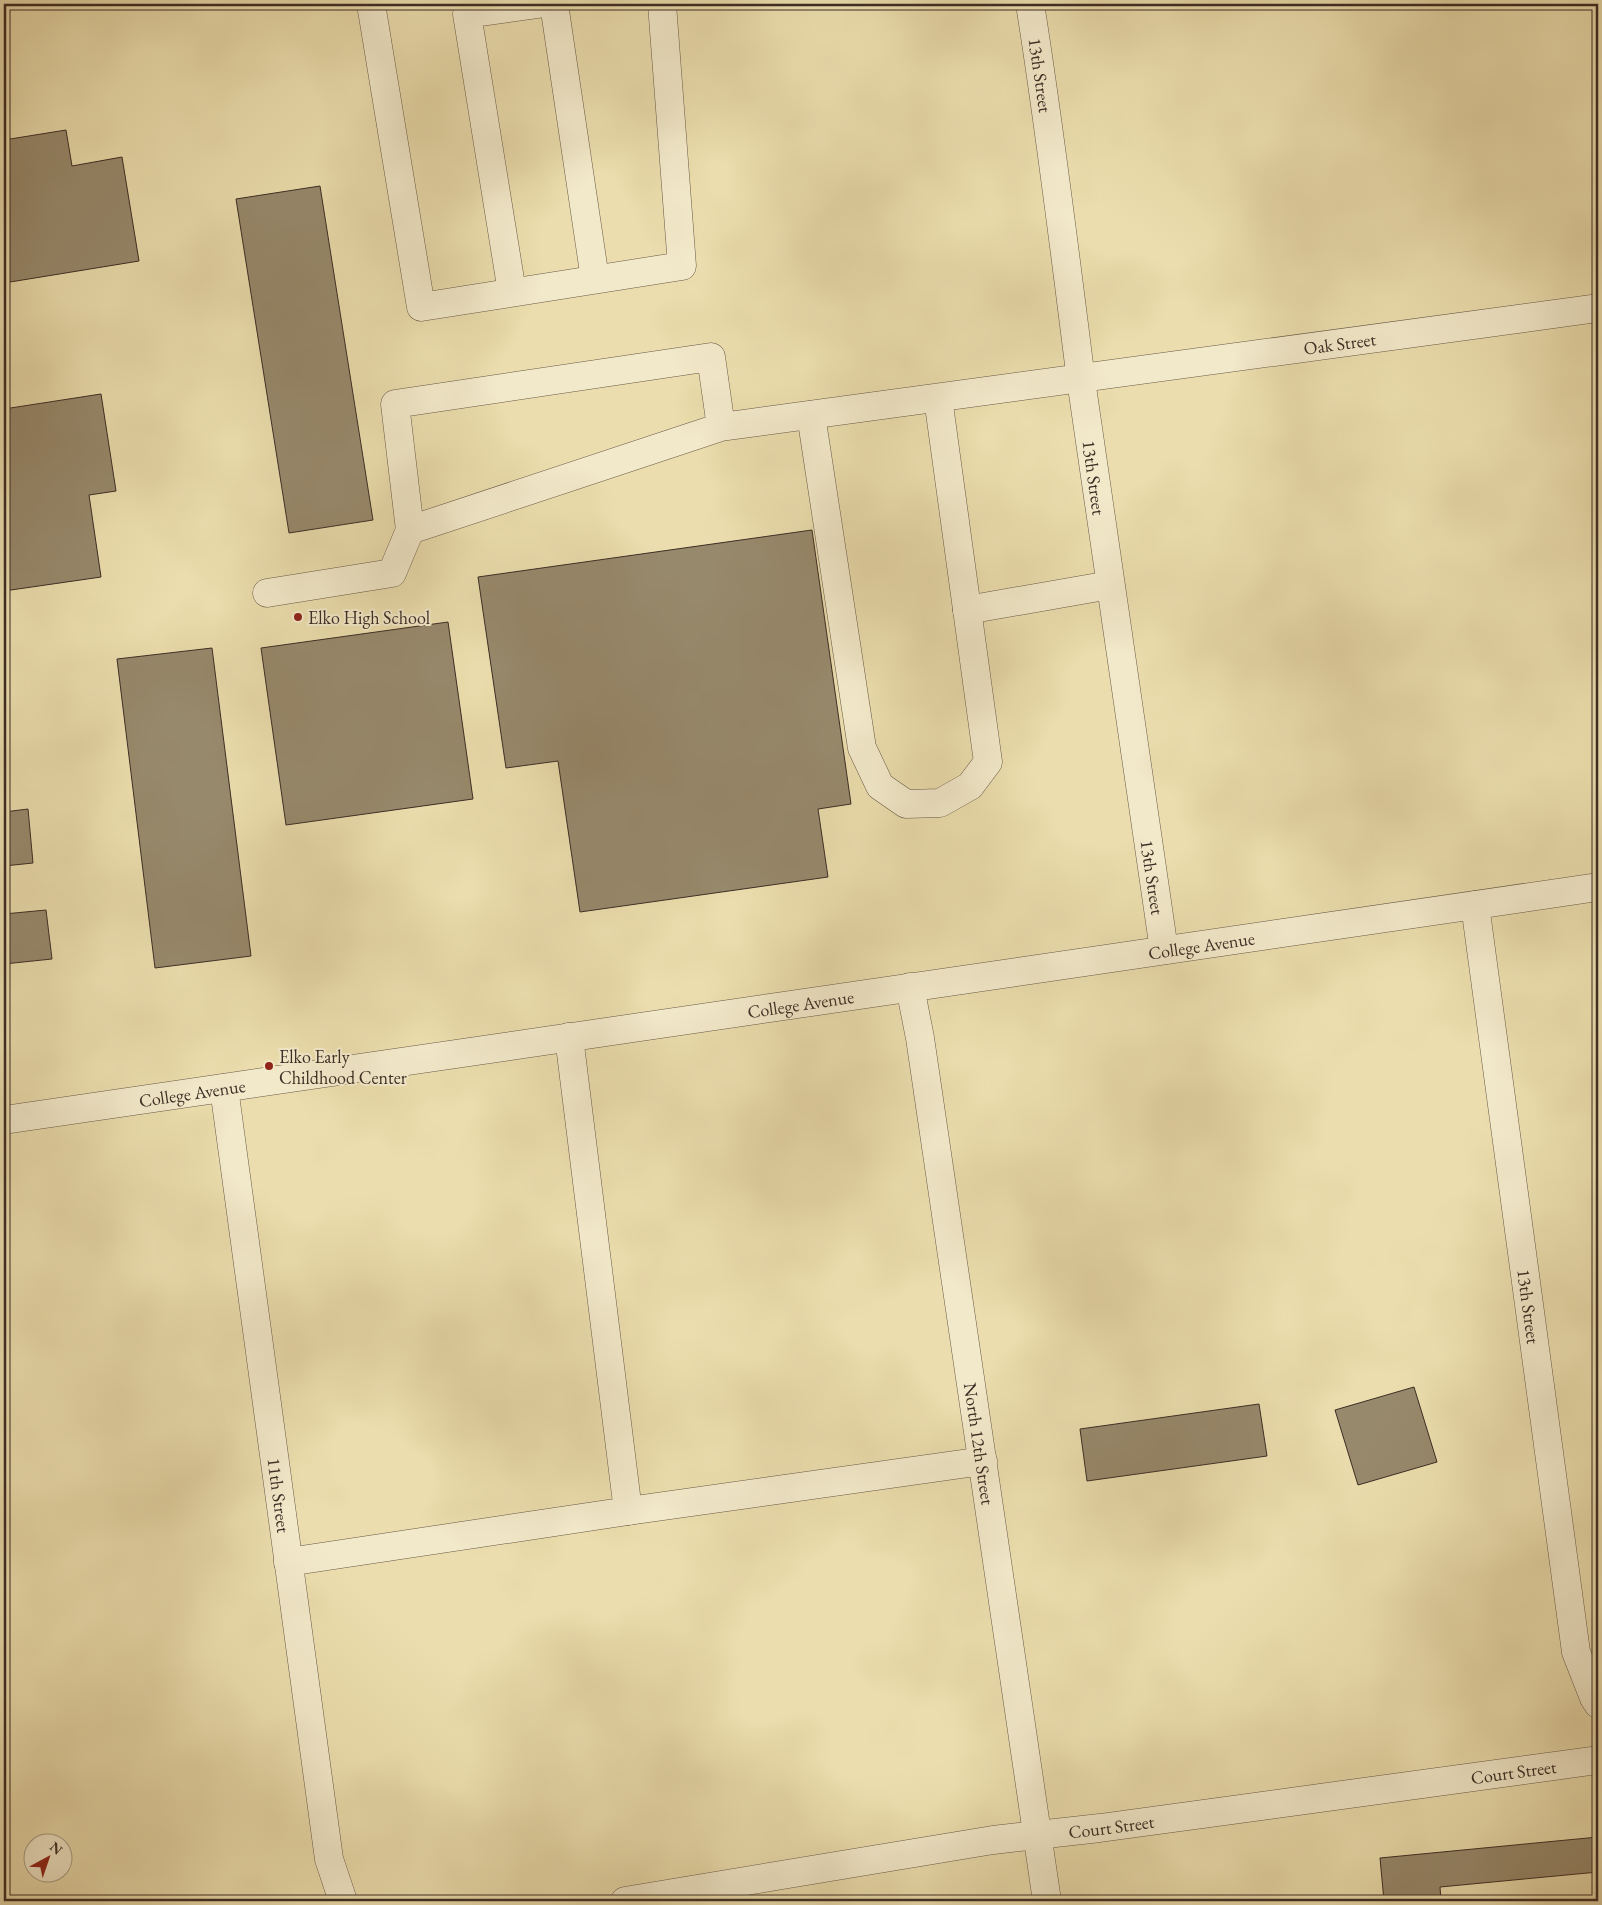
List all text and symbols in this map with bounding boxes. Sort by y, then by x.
street label: 13th Street [1024,36,1058,114]
street label: Oak Street [1302,327,1377,359]
street label: 13th Street [1078,439,1111,517]
place label: Elko High School [308,606,430,629]
marker: Elko High School [292,611,304,623]
street label: 13th Street [1136,838,1170,917]
street label: College Avenue [1147,926,1256,964]
street label: College Avenue [746,984,855,1023]
place label: Elko Early Childhood Center [279,1045,407,1089]
marker: Elko Early Childhood Center [263,1060,275,1072]
street label: College Avenue [137,1073,247,1112]
street label: 13th Street [1513,1267,1546,1346]
street label: North 12th Street [959,1381,1000,1507]
street label: 11th Street [263,1456,296,1534]
street label: Court Street [1469,1754,1558,1789]
street label: Court Street [1067,1809,1156,1843]
north arrow [22,1832,72,1882]
text: N [46,1838,67,1859]

